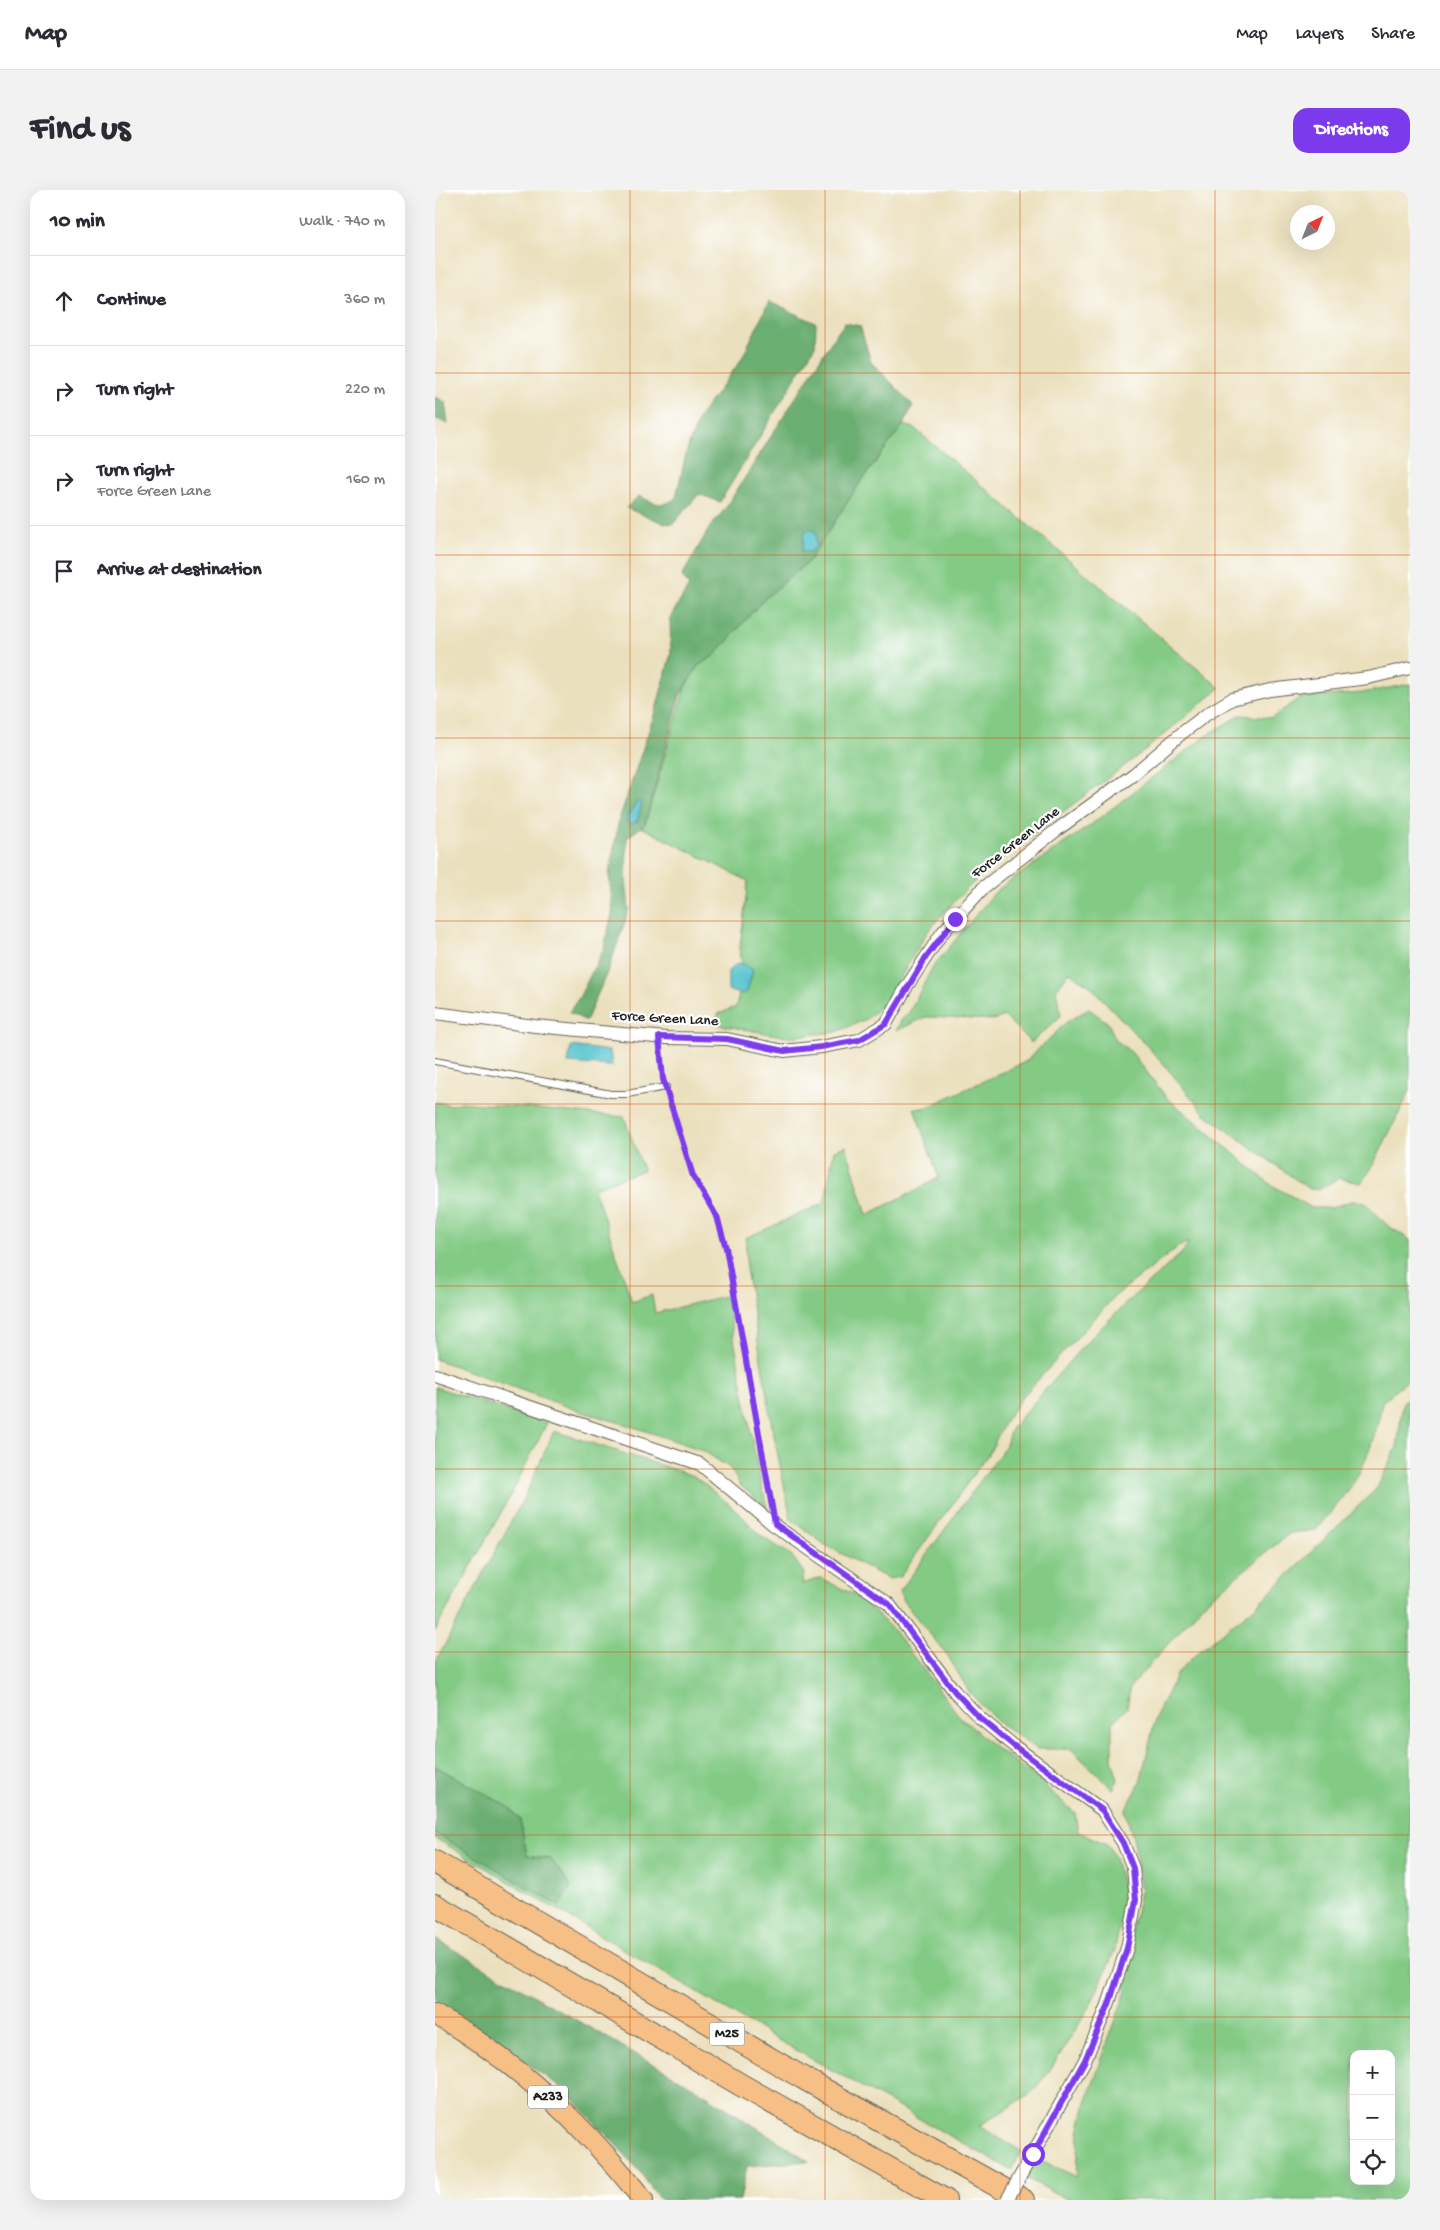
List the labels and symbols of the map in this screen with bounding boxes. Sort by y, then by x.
north arrow [1290,205,1335,250]
street label: Force Green Lane [968,803,1064,884]
route end [944,908,967,931]
street label: Force Green Lane [610,1007,719,1031]
road number: M25 [709,2022,745,2046]
road number: A233 [528,2085,568,2108]
route start [1022,2143,1045,2166]

